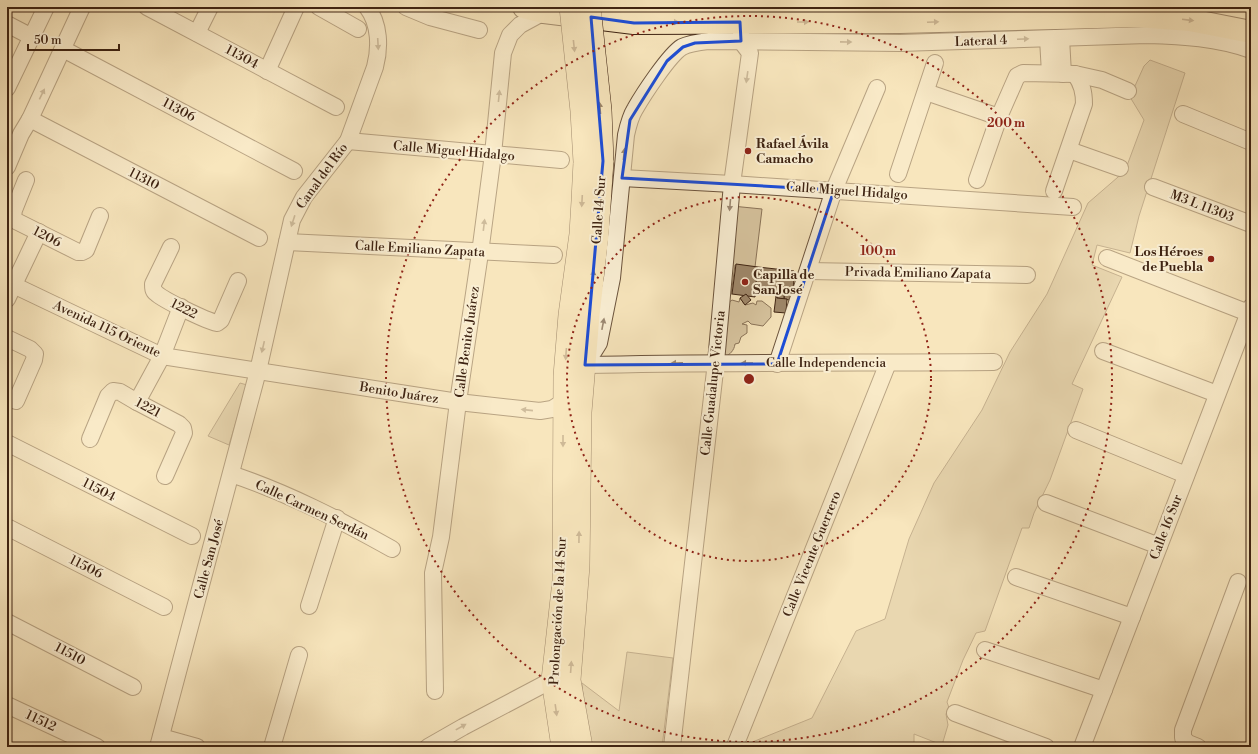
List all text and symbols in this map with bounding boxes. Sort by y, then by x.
one-way arrow [1182,17,1194,23]
one-way arrow [927,18,939,25]
one-way arrow [667,19,679,26]
one-way arrow [797,19,810,25]
scale bar [28,26,119,52]
street label: Lateral 4 [954,32,1008,50]
text: 50 m [34,33,62,48]
one-way arrow [1017,36,1029,43]
one-way arrow [374,38,381,50]
one-way arrow [840,39,853,45]
one-way arrow [571,40,577,52]
street label: 11304 [223,42,262,72]
one-way arrow [744,71,750,83]
one-way arrow [39,88,45,99]
one-way arrow [496,89,502,102]
street label: 11306 [160,95,198,125]
one-way arrow [597,102,603,114]
text: 200 m [987,116,1025,131]
place label: Rafael Ávila Camacho [756,135,830,167]
street label: Calle Miguel Hidalgo [393,138,515,164]
street label: Canal del Río [293,140,351,212]
marker: Rafael Ávila Camacho [743,146,753,156]
one-way arrow [621,148,627,160]
street label: 11310 [126,165,162,194]
street label: Calle 14 Sur [589,175,609,245]
street label: Calle Miguel Hidalgo [786,179,908,203]
street label: M3 L 11303 [1168,186,1236,226]
one-way arrow [579,195,586,207]
one-way arrow [726,199,733,212]
one-way arrow [290,215,296,227]
one-way arrow [481,219,487,231]
street label: 1206 [30,223,64,251]
street label: Calle Emiliano Zapata [355,238,486,260]
text: 100 m [860,244,896,259]
place label: Los Héroes de Puebla [1134,244,1204,275]
marker: Los Héroes de Puebla [1206,254,1216,264]
street label: Privada Emiliano Zapata [845,264,992,282]
place label: Capilla de San José [753,267,815,298]
one-way arrow [590,270,597,282]
marker: Capilla de San José [740,277,750,287]
street label: Calle Benito Juárez [451,285,483,399]
street label: 1222 [168,295,200,323]
street label: Avenida 115 Oriente [50,297,164,361]
street label: Calle Guadalupe Victoria [697,309,729,456]
one-way arrow [600,318,606,330]
one-way arrow [260,341,266,353]
one-way arrow [562,348,569,360]
street label: Calle Independencia [766,355,886,371]
one-way arrow [670,360,683,366]
one-way arrow [740,360,753,366]
centre of rings [742,372,756,386]
street label: Benito Juárez [357,379,440,407]
street label: 1221 [133,395,164,421]
one-way arrow [521,406,533,413]
one-way arrow [560,435,566,448]
street label: 11504 [80,475,119,505]
street label: Calle Carmen Serdán [253,477,372,543]
street label: Calle Vicente Guerrero [779,489,845,619]
street label: Calle 16 Sur [1146,492,1186,562]
street label: Calle San José [191,517,227,601]
one-way arrow [576,530,582,543]
street label: Prolongación de la 14 Sur [546,536,570,685]
street label: 11506 [67,552,105,582]
street label: 11510 [52,639,88,669]
one-way arrow [568,661,575,673]
one-way arrow [553,704,559,716]
street label: 11512 [23,707,59,735]
one-way arrow [456,724,467,731]

